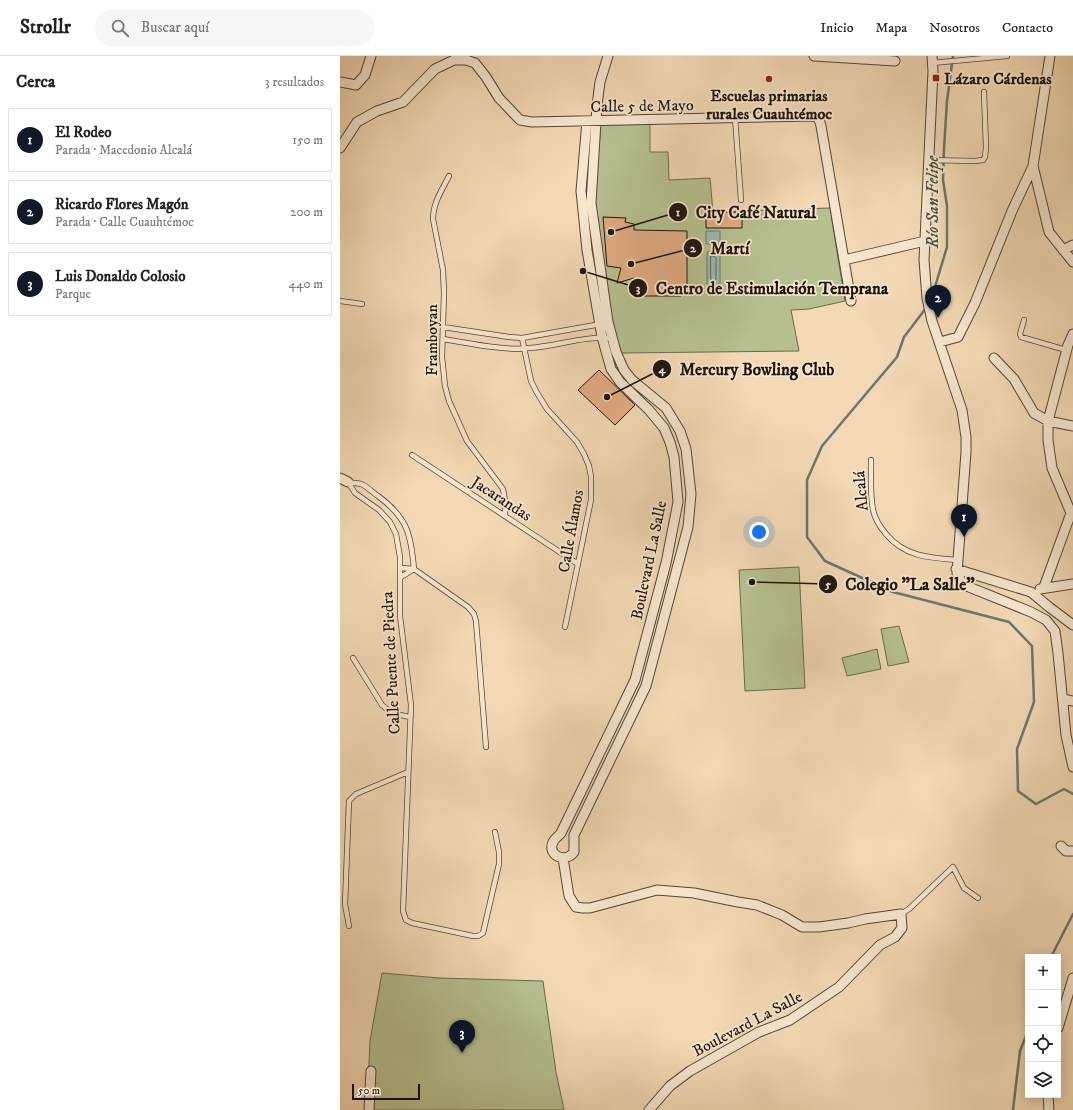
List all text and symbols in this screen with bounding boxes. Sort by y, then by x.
search box [95,10,375,46]
text: Strollr [20,16,71,39]
icon: search [109,17,131,39]
text: Buscar aquí [141,18,209,37]
text: Inicio [820,19,853,37]
text: Mapa [875,19,907,37]
text: Nosotros [929,19,980,37]
text: Contacto [1002,19,1053,37]
place label: Lázaro Cárdenas [944,69,1052,89]
text: Cerca [16,71,55,93]
marker: Lázaro Cárdenas [931,73,941,83]
text: 3 resultados [265,74,324,90]
marker: Escuelas primarias rurales Cuauhtémoc [764,74,774,84]
place label: Escuelas primarias rurales Cuauhtémoc [706,86,832,124]
street label: Calle 5 de Mayo [590,95,694,117]
text: El Rodeo [55,123,112,142]
text: 1 [28,132,32,148]
text: 150 m [292,132,323,148]
text: Parada · Macedonio Alcalá [55,142,192,158]
water label: Río San Felipe [922,154,944,249]
text: Ricardo Flores Magón [55,195,189,214]
callout: City Café Natural [668,198,824,227]
text: City Café Natural [696,202,817,224]
text: 2 [27,204,33,220]
text: 200 m [290,204,323,220]
text: 1 [676,205,681,220]
text: Parada · Calle Cuauhtémoc [55,214,194,230]
callout: Martí [683,233,758,262]
text: Martí [711,238,751,260]
text: 2 [690,241,697,256]
text: Luis Donaldo Colosio [55,267,185,286]
callout: Centro de Estimulación Temprana [628,273,896,302]
text: 3 [28,276,32,292]
text: 440 m [288,276,323,292]
text: Centro de Estimulación Temprana [656,278,889,300]
text: 3 [636,281,641,296]
pin: 2 [925,285,951,318]
text: Parque [55,286,91,302]
street label: Framboyan [422,303,442,376]
callout: Mercury Bowling Club [652,355,842,384]
text: Mercury Bowling Club [680,359,834,381]
text: 4 [658,362,667,377]
street label: Alcalá [849,470,873,512]
street label: Jacarandas [466,471,535,526]
street label: Calle Álamos [554,488,588,574]
street label: Boulevard La Salle [627,498,671,622]
pin: 1 [951,504,977,537]
your location [749,522,769,542]
callout: Colegio "La Salle" [818,569,983,598]
text: Colegio "La Salle" [845,574,975,596]
text: 5 [824,577,831,592]
street label: Calle Puente de Piedra [377,591,405,735]
map controls [1025,954,1061,1098]
button: + [1025,954,1061,990]
street label: Boulevard La Salle [689,986,806,1061]
button: − [1025,990,1061,1026]
pin: 3 [449,1020,475,1053]
button: locate [1025,1026,1061,1062]
button: layers [1025,1062,1061,1098]
scale bar [352,1082,420,1101]
text: 50 m [358,1084,380,1098]

